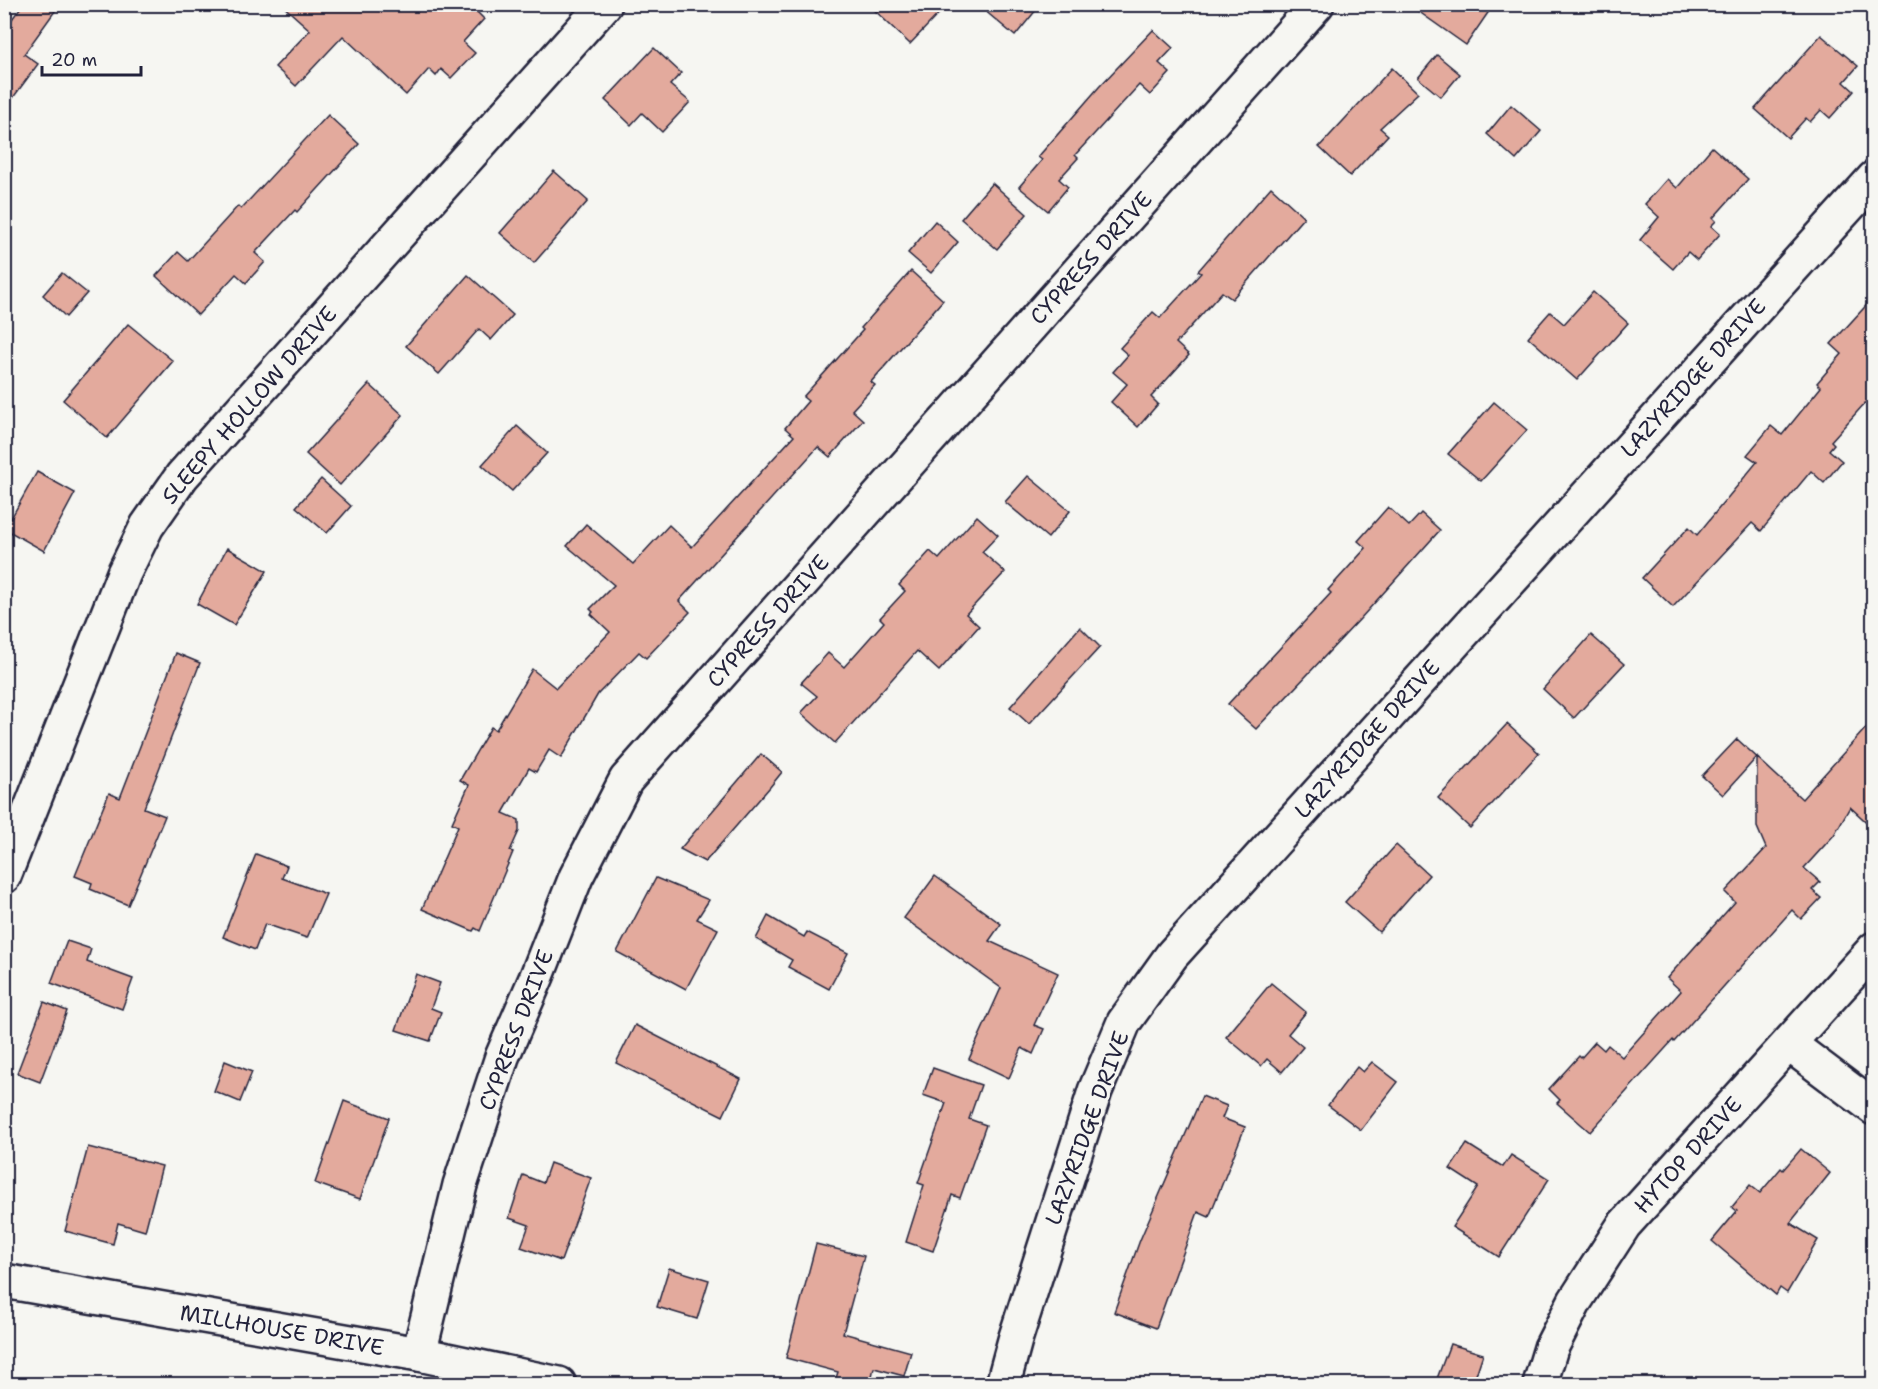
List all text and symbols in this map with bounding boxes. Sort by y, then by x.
scale bar [42,39,141,77]
text: 20 m [51,48,97,72]
street label: CYPRESS DRIVE [1023,185,1159,331]
street label: LAZYRIDGE DRIVE [1614,292,1772,464]
street label: SLEEPY HOLLOW DRIVE [155,300,343,510]
street label: CYPRESS DRIVE [700,548,836,694]
street label: LAZYRIDGE DRIVE [1288,653,1446,825]
street label: CYPRESS DRIVE [472,946,560,1114]
street label: LAZYRIDGE DRIVE [1038,1027,1136,1229]
street label: HYTOP DRIVE [1628,1090,1748,1220]
street label: MILLHOUSE DRIVE [178,1298,386,1362]

